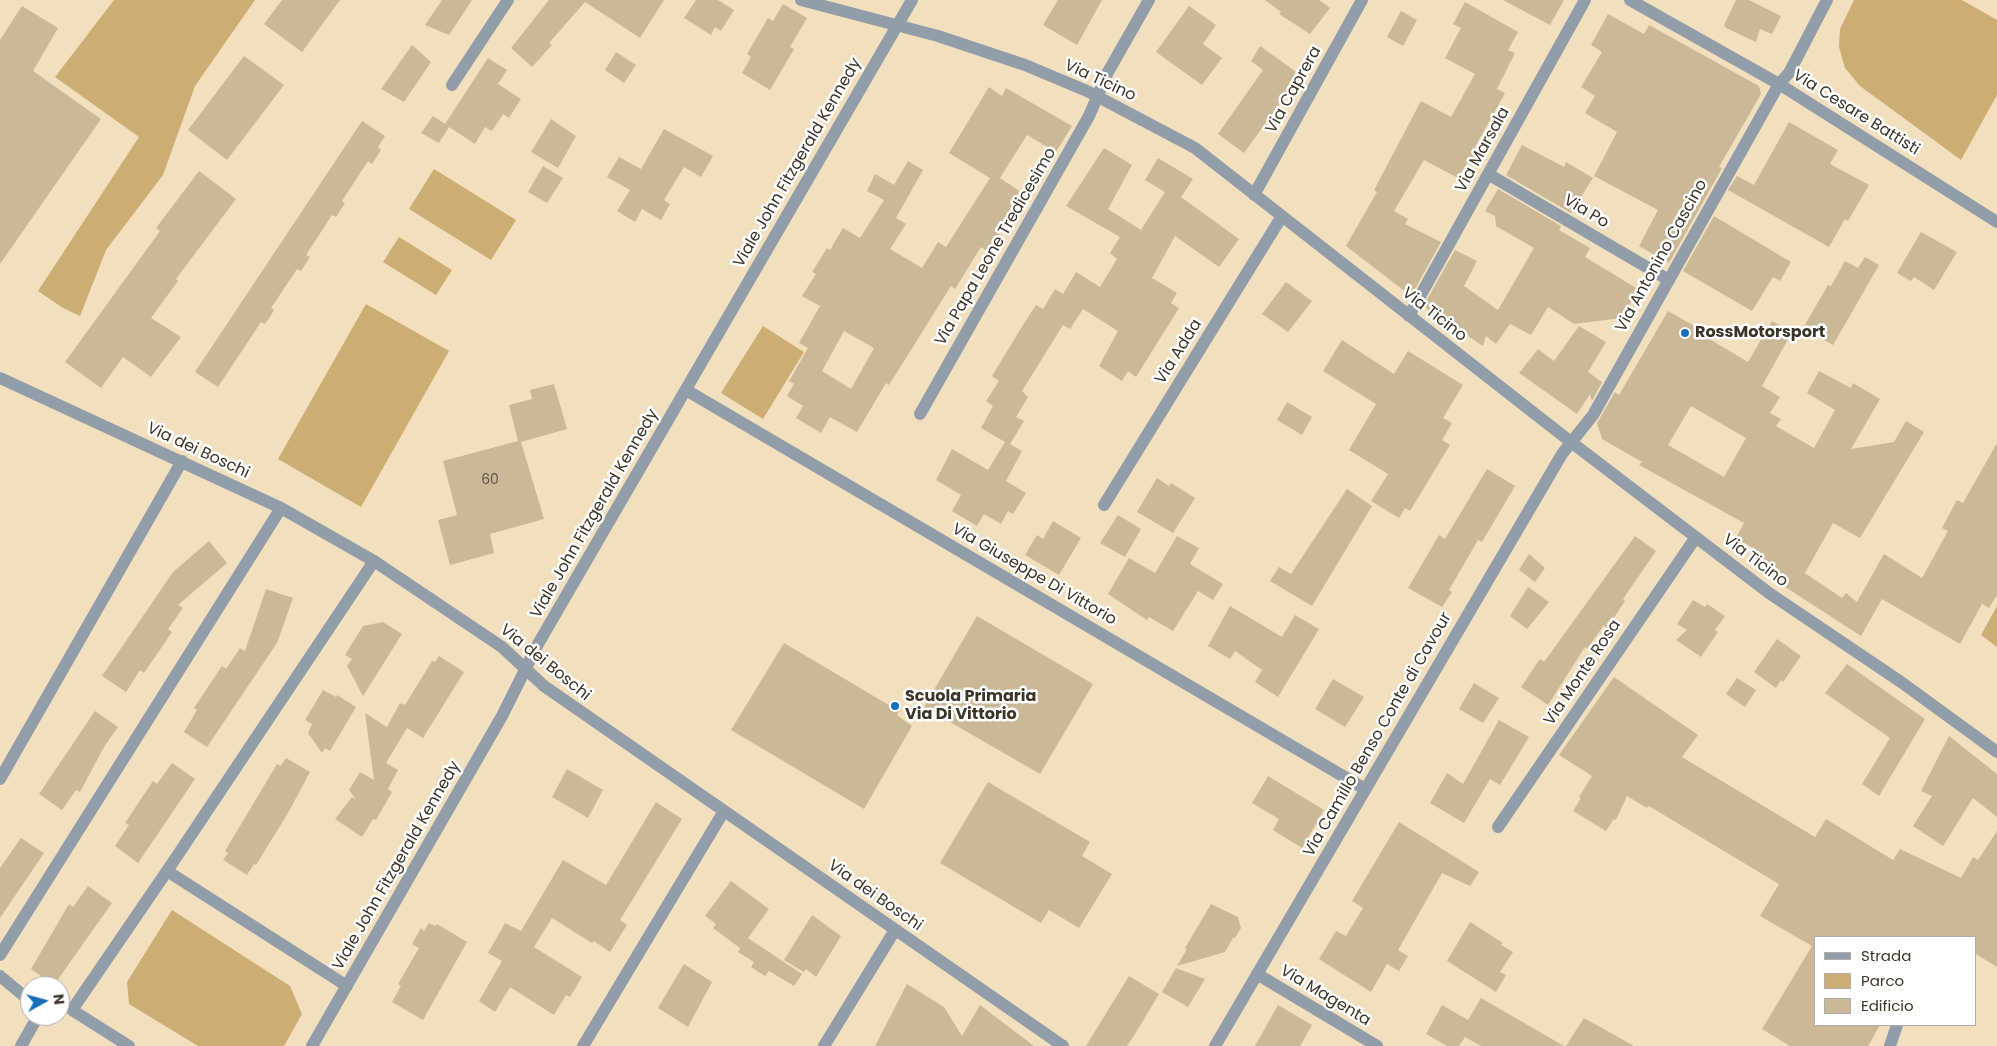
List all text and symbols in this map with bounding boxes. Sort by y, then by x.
street label: Via Caprera [1262,43,1326,137]
street label: Viale John Fitzgerald Kennedy [730,55,866,271]
street label: Via Ticino [1061,56,1139,106]
street label: Via Cesare Battisti [1789,66,1923,160]
street label: Via Marsala [1452,104,1514,196]
street label: Via Papa Leone Tredicesimo [931,145,1061,349]
street label: Via Antonino Cascino [1612,176,1712,336]
street label: Via Po [1560,191,1612,233]
street label: Via Ticino [1398,284,1470,346]
street label: Via Adda [1151,316,1207,388]
place label: RossMotorsport [1695,323,1825,343]
marker: RossMotorsport [1679,327,1691,339]
street label: Viale John Fitzgerald Kennedy [527,406,663,622]
street label: Via dei Boschi [144,419,252,483]
house number: 60 [481,472,499,488]
street label: Via Giuseppe Di Vittorio [948,520,1120,630]
street label: Via Ticino [1719,530,1791,592]
street label: Via Camillo Benso Conte di Cavour [1300,609,1456,861]
street label: Via Monte Rosa [1541,617,1625,729]
street label: Via dei Boschi [496,621,594,705]
place label: Scuola Primaria Via Di Vittorio [905,687,1036,725]
marker: Scuola Primaria Via Di Vittorio [889,700,901,712]
street label: Viale John Fitzgerald Kennedy [329,758,465,974]
street label: Via dei Boschi [824,856,926,936]
legend [1814,936,1977,1026]
text: Strada [1861,945,1911,966]
street label: Via Magenta [1276,961,1374,1031]
text: Parco [1861,970,1904,991]
north arrow [20,976,70,1026]
text: N [48,993,69,1006]
text: Edificio [1861,995,1914,1016]

